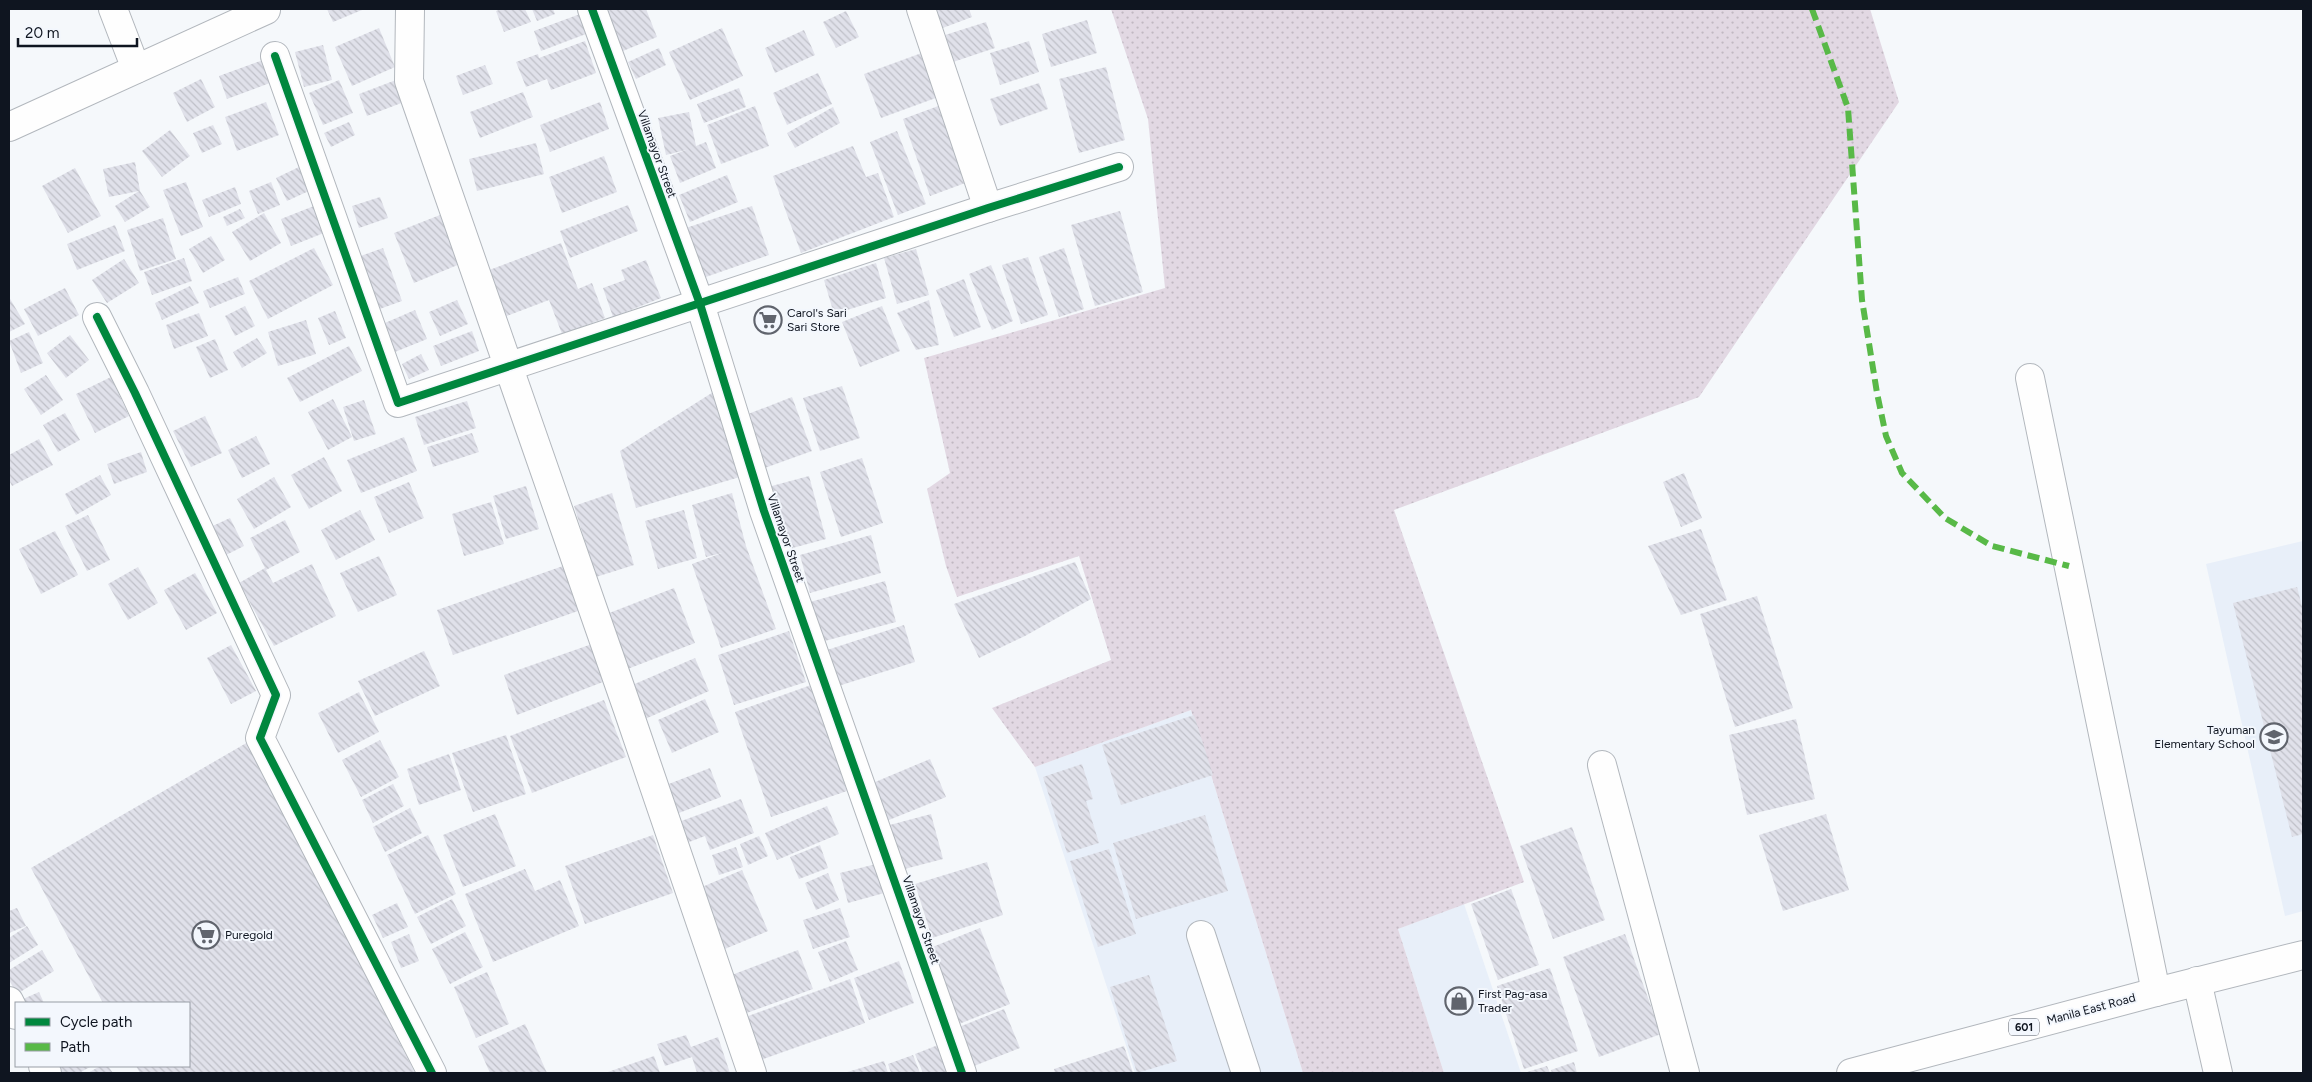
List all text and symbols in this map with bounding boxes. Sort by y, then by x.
scale bar [18,15,136,47]
text: 20 m [25,24,59,42]
street label: Villamayor Street [635,108,680,200]
supermarket icon: Carol's Sari Sari Store [753,305,783,335]
place label: Carol's Sari Sari Store [787,306,847,334]
street label: Villamayor Street [764,492,808,584]
school or university icon: Tayuman Elementary School [2259,722,2289,752]
place label: Tayuman Elementary School [2154,723,2255,751]
street label: Villamayor Street [899,874,943,966]
supermarket icon: Puregold [191,920,221,950]
place label: Puregold [225,928,273,942]
shop icon: First Pag-asa Trader [1444,986,1474,1016]
place label: First Pag-asa Trader [1478,987,1547,1015]
street label: Manila East Road [2045,990,2137,1028]
legend [15,1002,190,1067]
text: Cycle path [60,1013,132,1031]
road number: 601 [2009,1019,2039,1036]
text: Path [60,1038,90,1056]

